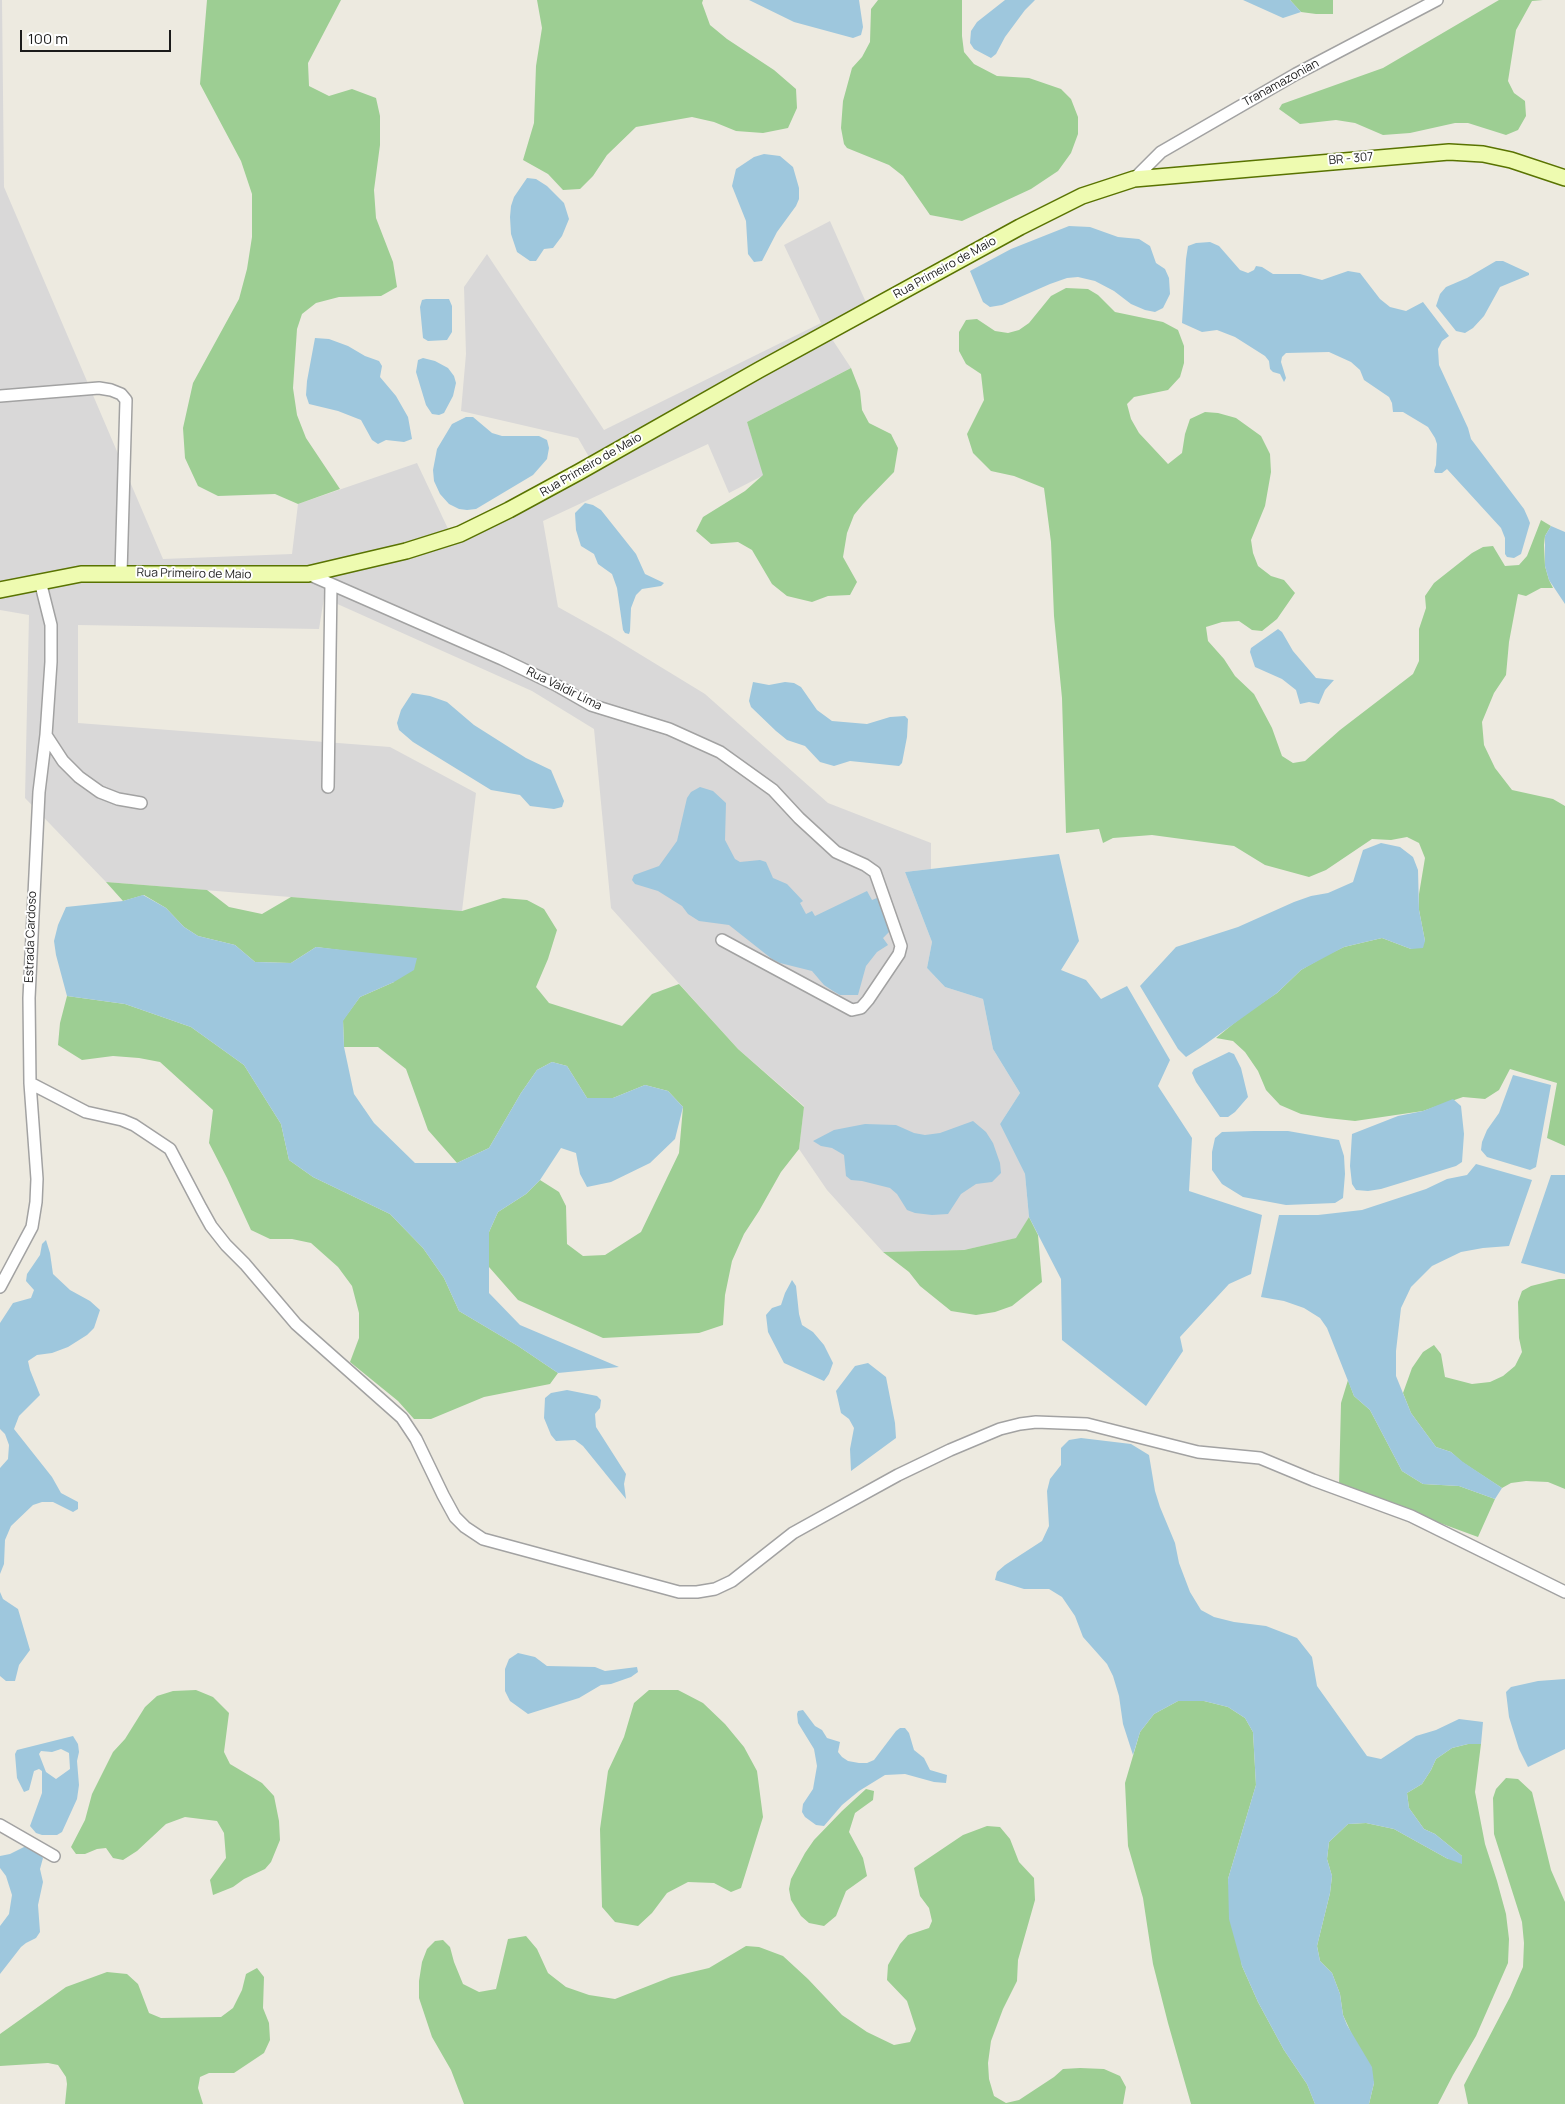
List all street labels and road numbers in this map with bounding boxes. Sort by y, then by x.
street label: Tranamazonian [1240,56,1322,110]
street label: BR - 307 [1328,150,1374,168]
street label: Rua Primeiro de Maio [891,234,999,302]
street label: Rua Primeiro de Maio [538,430,644,500]
street label: Rua Primeiro de Maio [136,566,252,582]
street label: Rua Valdir Lima [524,664,604,714]
street label: Estrada Cardoso [22,891,40,983]

